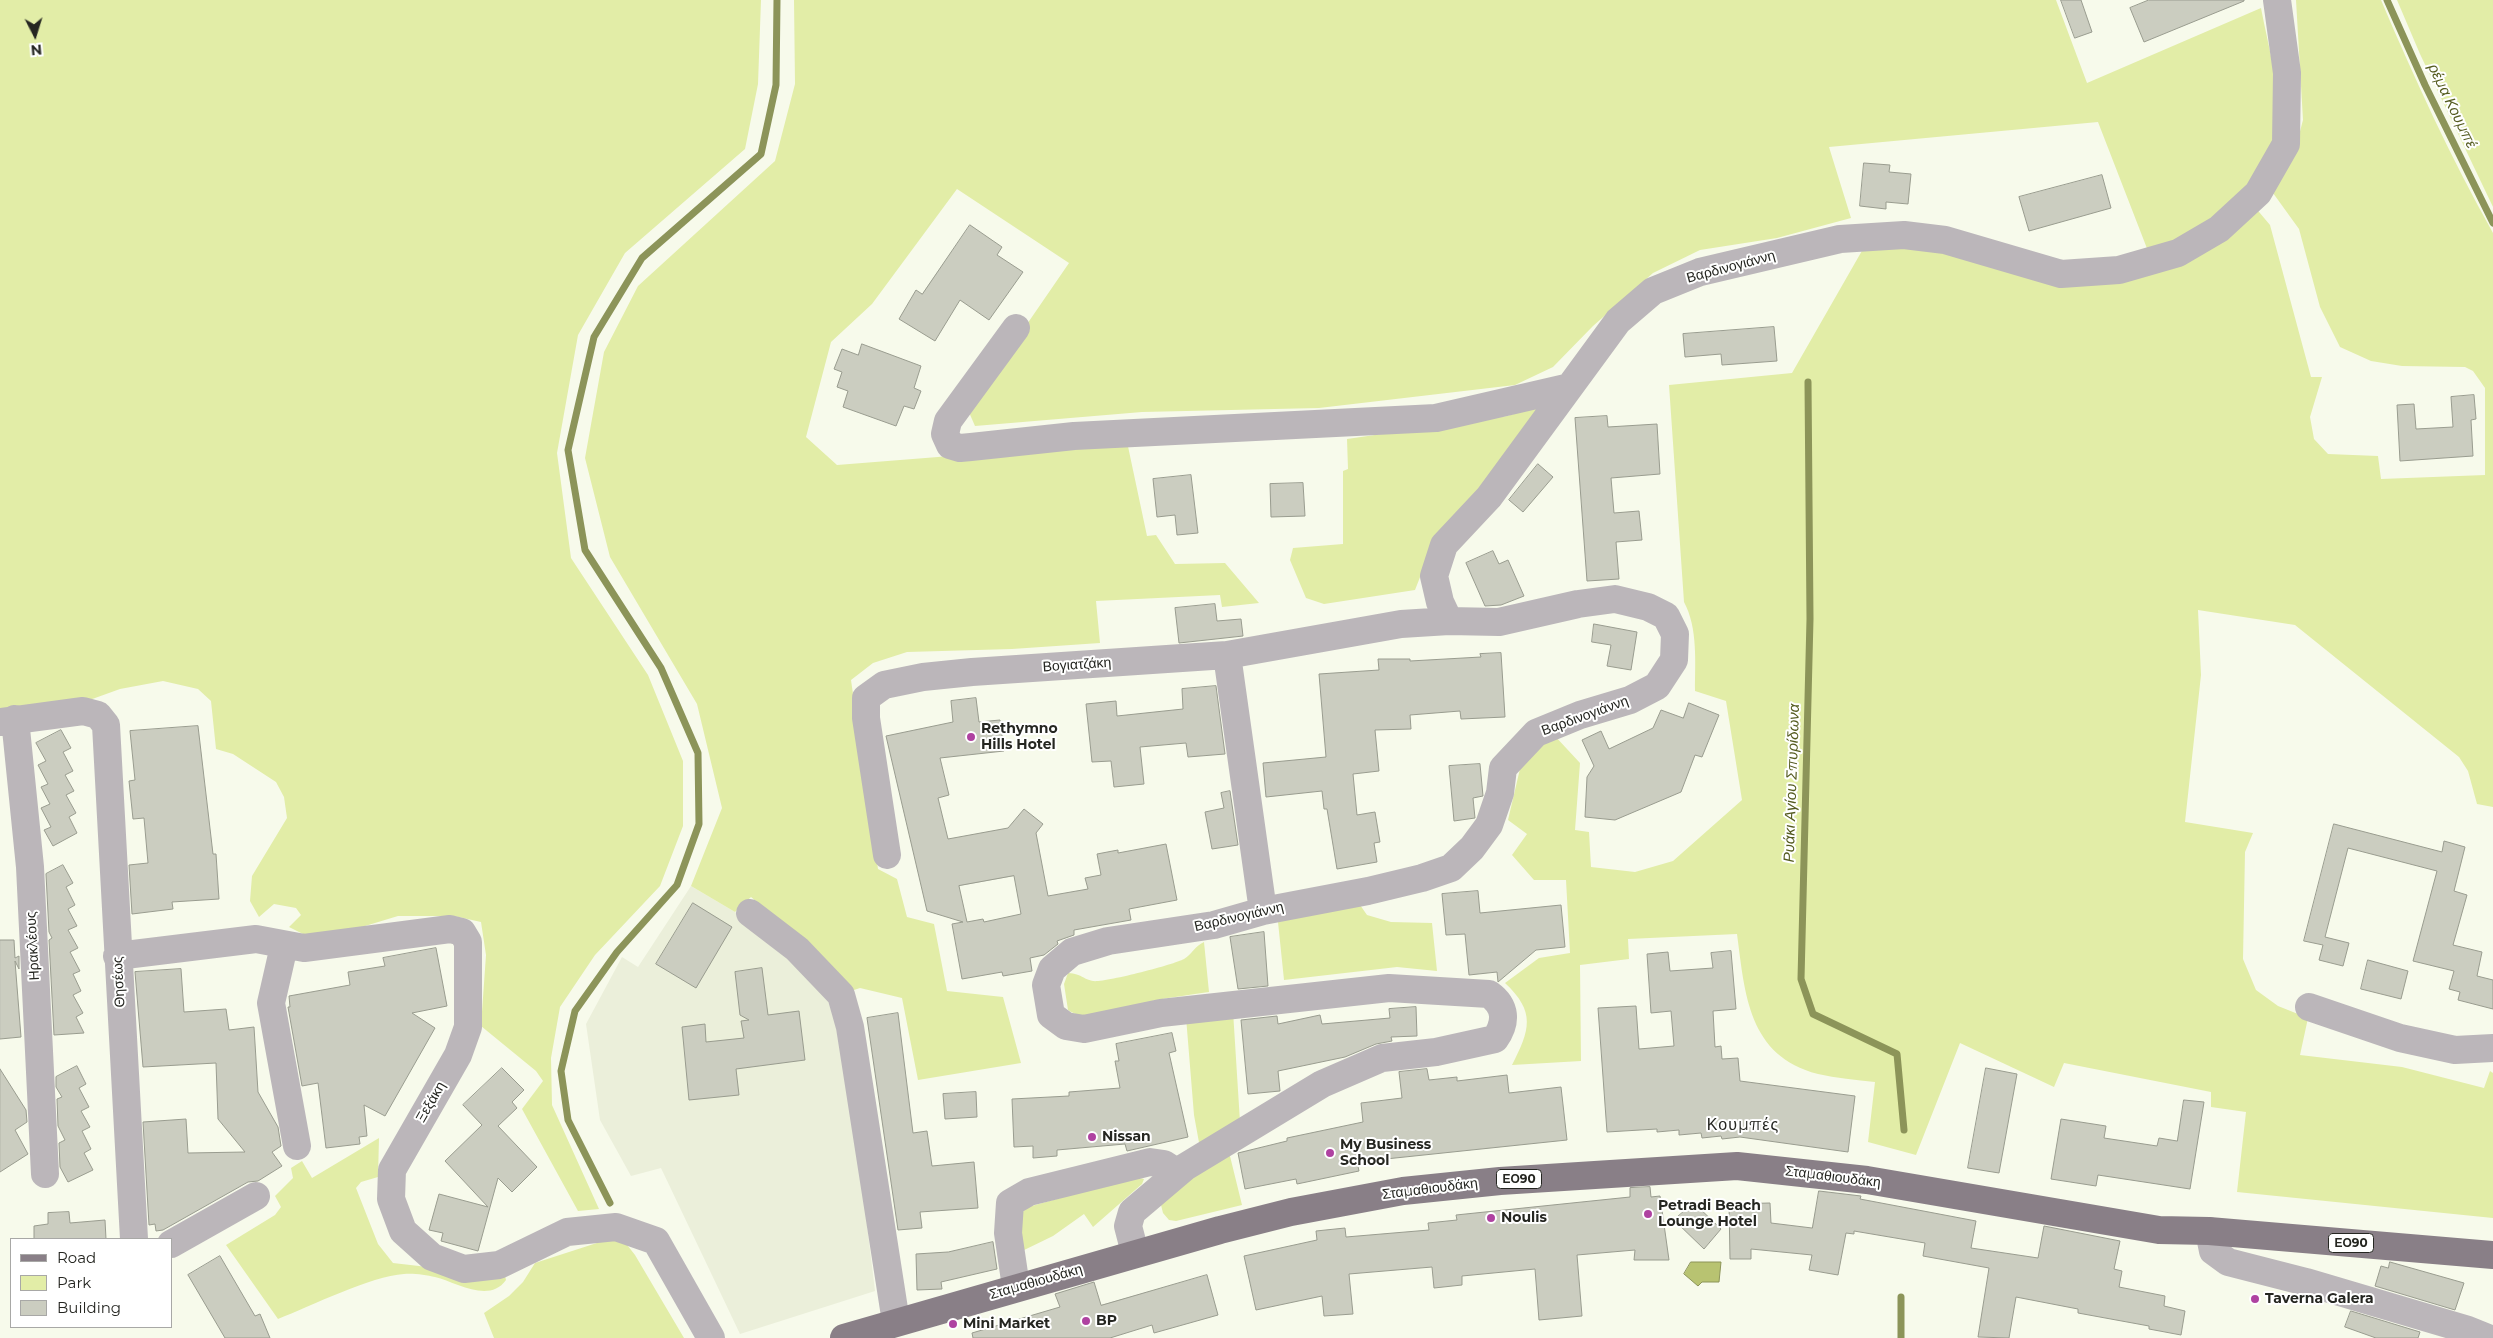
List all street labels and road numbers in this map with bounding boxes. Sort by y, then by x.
street label: Βαρδινογιάννη [1685,247,1777,287]
street label: Βογιατζάκη [1042,654,1112,676]
street label: Βαρδινογιάννη [1539,693,1631,739]
street label: Βαρδινογιάννη [1193,899,1285,935]
street label: Ηρακλέους [23,911,43,981]
street label: Θησέως [109,956,129,1008]
street label: Ξεξάκη [413,1079,449,1125]
street label: Σταμαθιουδάκη [1784,1163,1882,1191]
road number: ΕΟ90 [1496,1170,1542,1188]
street label: Σταμαθιουδάκη [1381,1175,1479,1203]
road number: ΕΟ90 [2328,1234,2374,1252]
street label: Σταμαθιουδάκη [988,1261,1084,1303]

